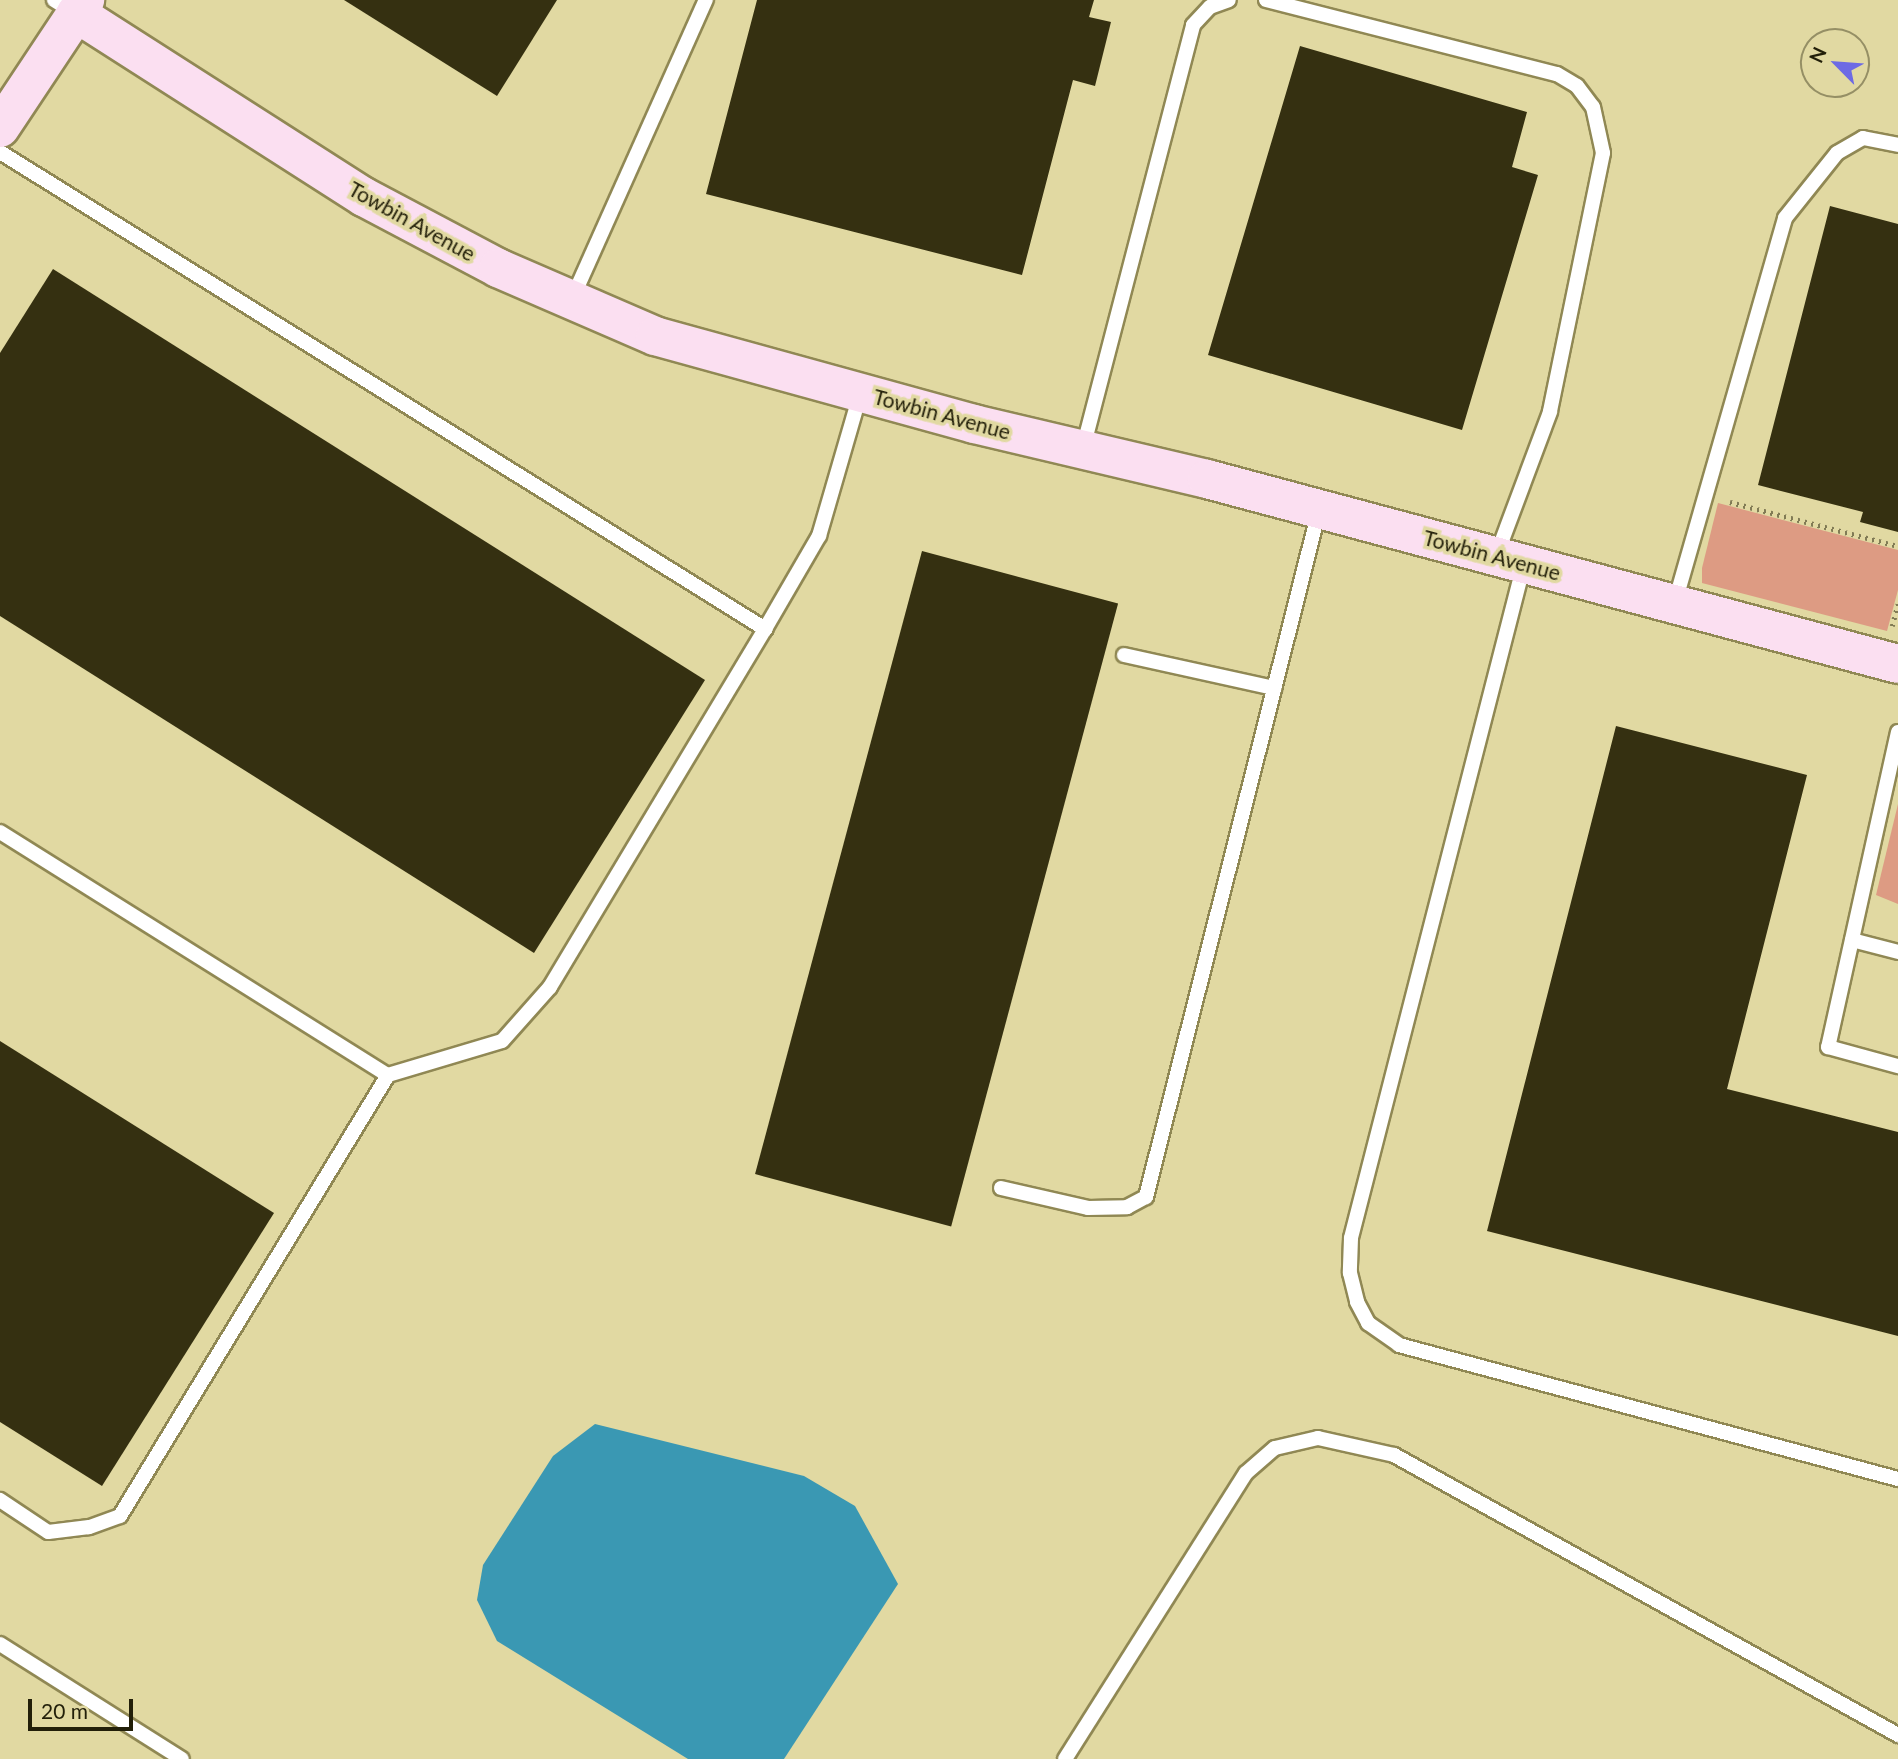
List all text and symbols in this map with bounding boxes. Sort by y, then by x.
north arrow [1800,28,1870,98]
text: N [1804,43,1831,66]
street label: Towbin Avenue [344,176,480,266]
street label: Towbin Avenue [870,384,1014,444]
street label: Towbin Avenue [1420,525,1564,585]
scale bar [32,1686,136,1730]
text: 20 m [41,1698,88,1723]

